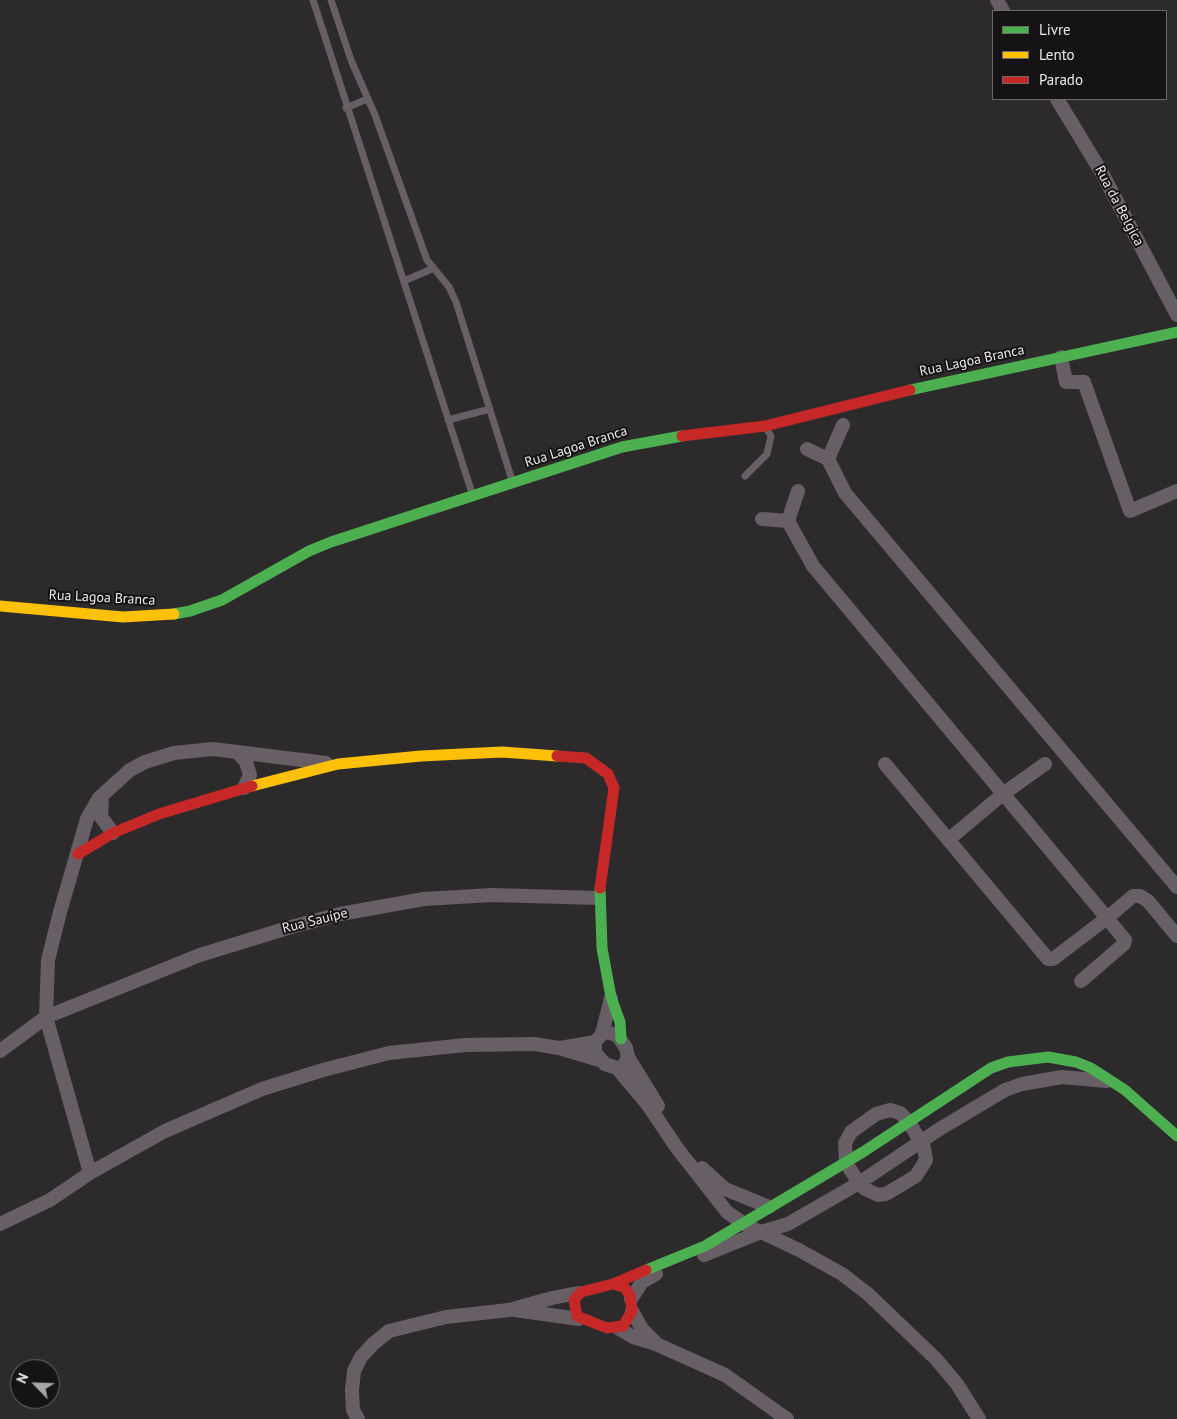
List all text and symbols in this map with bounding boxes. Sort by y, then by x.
legend [992,10,1167,100]
text: Livre [1039,20,1071,39]
text: Lento [1039,45,1075,64]
text: Parado [1039,70,1083,89]
street label: Rua da Belgica [1091,163,1147,249]
street label: Rua Lagoa Branca [918,342,1026,380]
street label: Rua Lagoa Branca [523,423,629,471]
street label: Rua Lagoa Branca [48,587,156,609]
street label: Rua Sauípe [281,905,349,937]
north arrow [10,1359,60,1409]
text: N [12,1370,32,1386]

